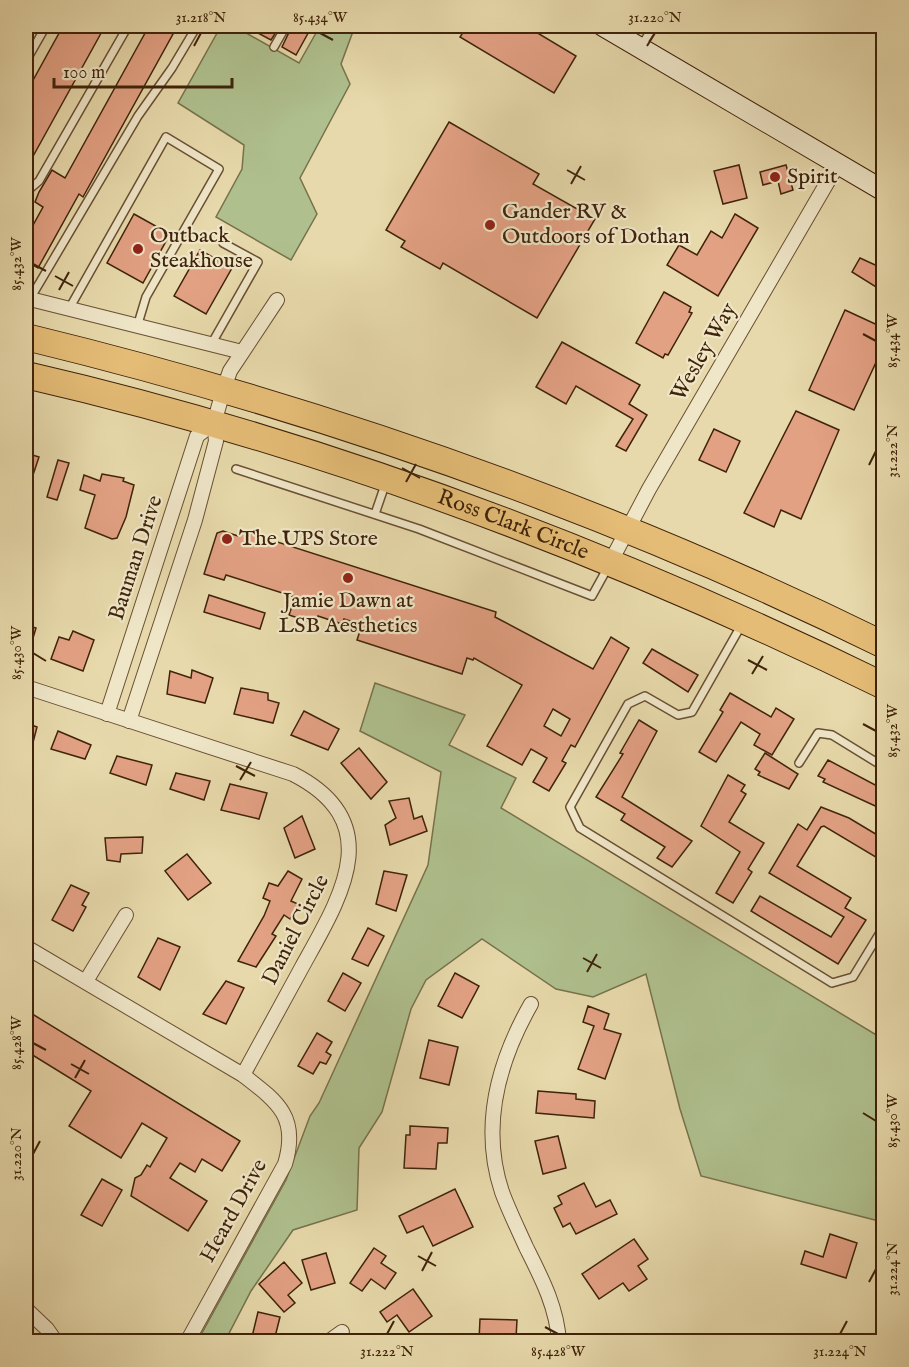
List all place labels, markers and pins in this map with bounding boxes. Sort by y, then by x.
place label: Spirit [787,163,838,191]
marker: Spirit [768,170,782,184]
place label: Gander RV & Outdoors of Dothan [502,198,690,251]
marker: Gander RV & Outdoors of Dothan [483,218,497,232]
place label: Outback Steakhouse [150,222,253,275]
marker: Outback Steakhouse [131,242,145,256]
place label: The UPS Store [239,525,378,553]
marker: The UPS Store [220,532,234,546]
marker: Jamie Dawn at LSB Aesthetics [341,571,355,585]
place label: Jamie Dawn at LSB Aesthetics [279,587,417,640]

